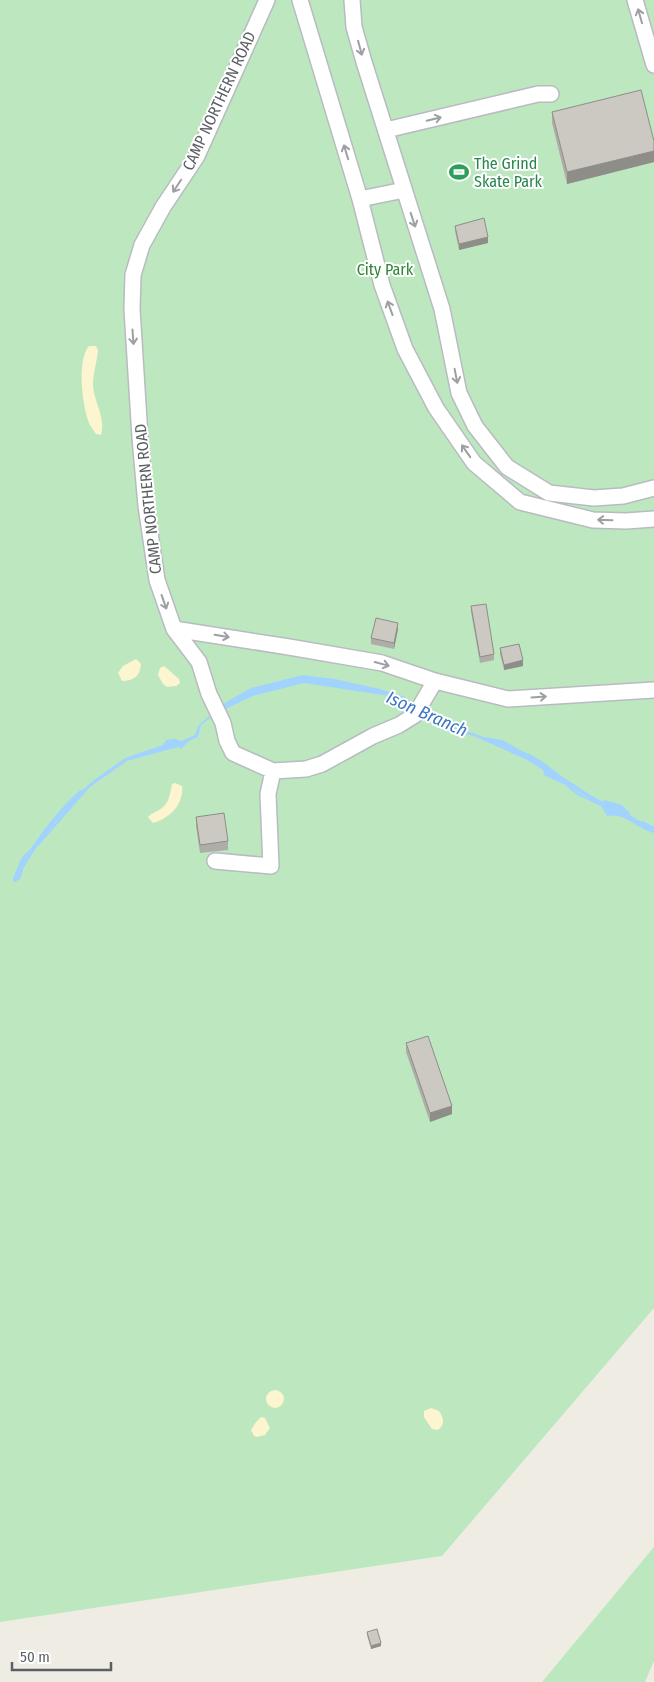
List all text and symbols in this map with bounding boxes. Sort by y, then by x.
one-way arrow [634,8,644,24]
street label: CAMP NORTHERN ROAD [178,28,260,174]
one-way arrow [355,39,365,55]
one-way arrow [425,114,441,123]
one-way arrow [340,144,350,160]
place label: The Grind Skate Park [474,154,543,191]
sports icon: The Grind Skate Park [448,161,470,183]
one-way arrow [172,178,182,192]
one-way arrow [409,211,419,227]
park label: City Park [357,260,414,279]
one-way arrow [385,301,394,316]
one-way arrow [129,328,138,344]
one-way arrow [451,368,461,384]
street label: CAMP NORTHERN ROAD [131,423,165,575]
one-way arrow [461,444,471,458]
one-way arrow [598,515,614,525]
one-way arrow [160,593,169,609]
one-way arrow [213,632,229,642]
one-way arrow [373,660,389,669]
water label: Ison Branch [383,686,471,742]
one-way arrow [531,693,547,702]
scale bar [12,1640,111,1672]
text: 50 m [20,1648,50,1666]

